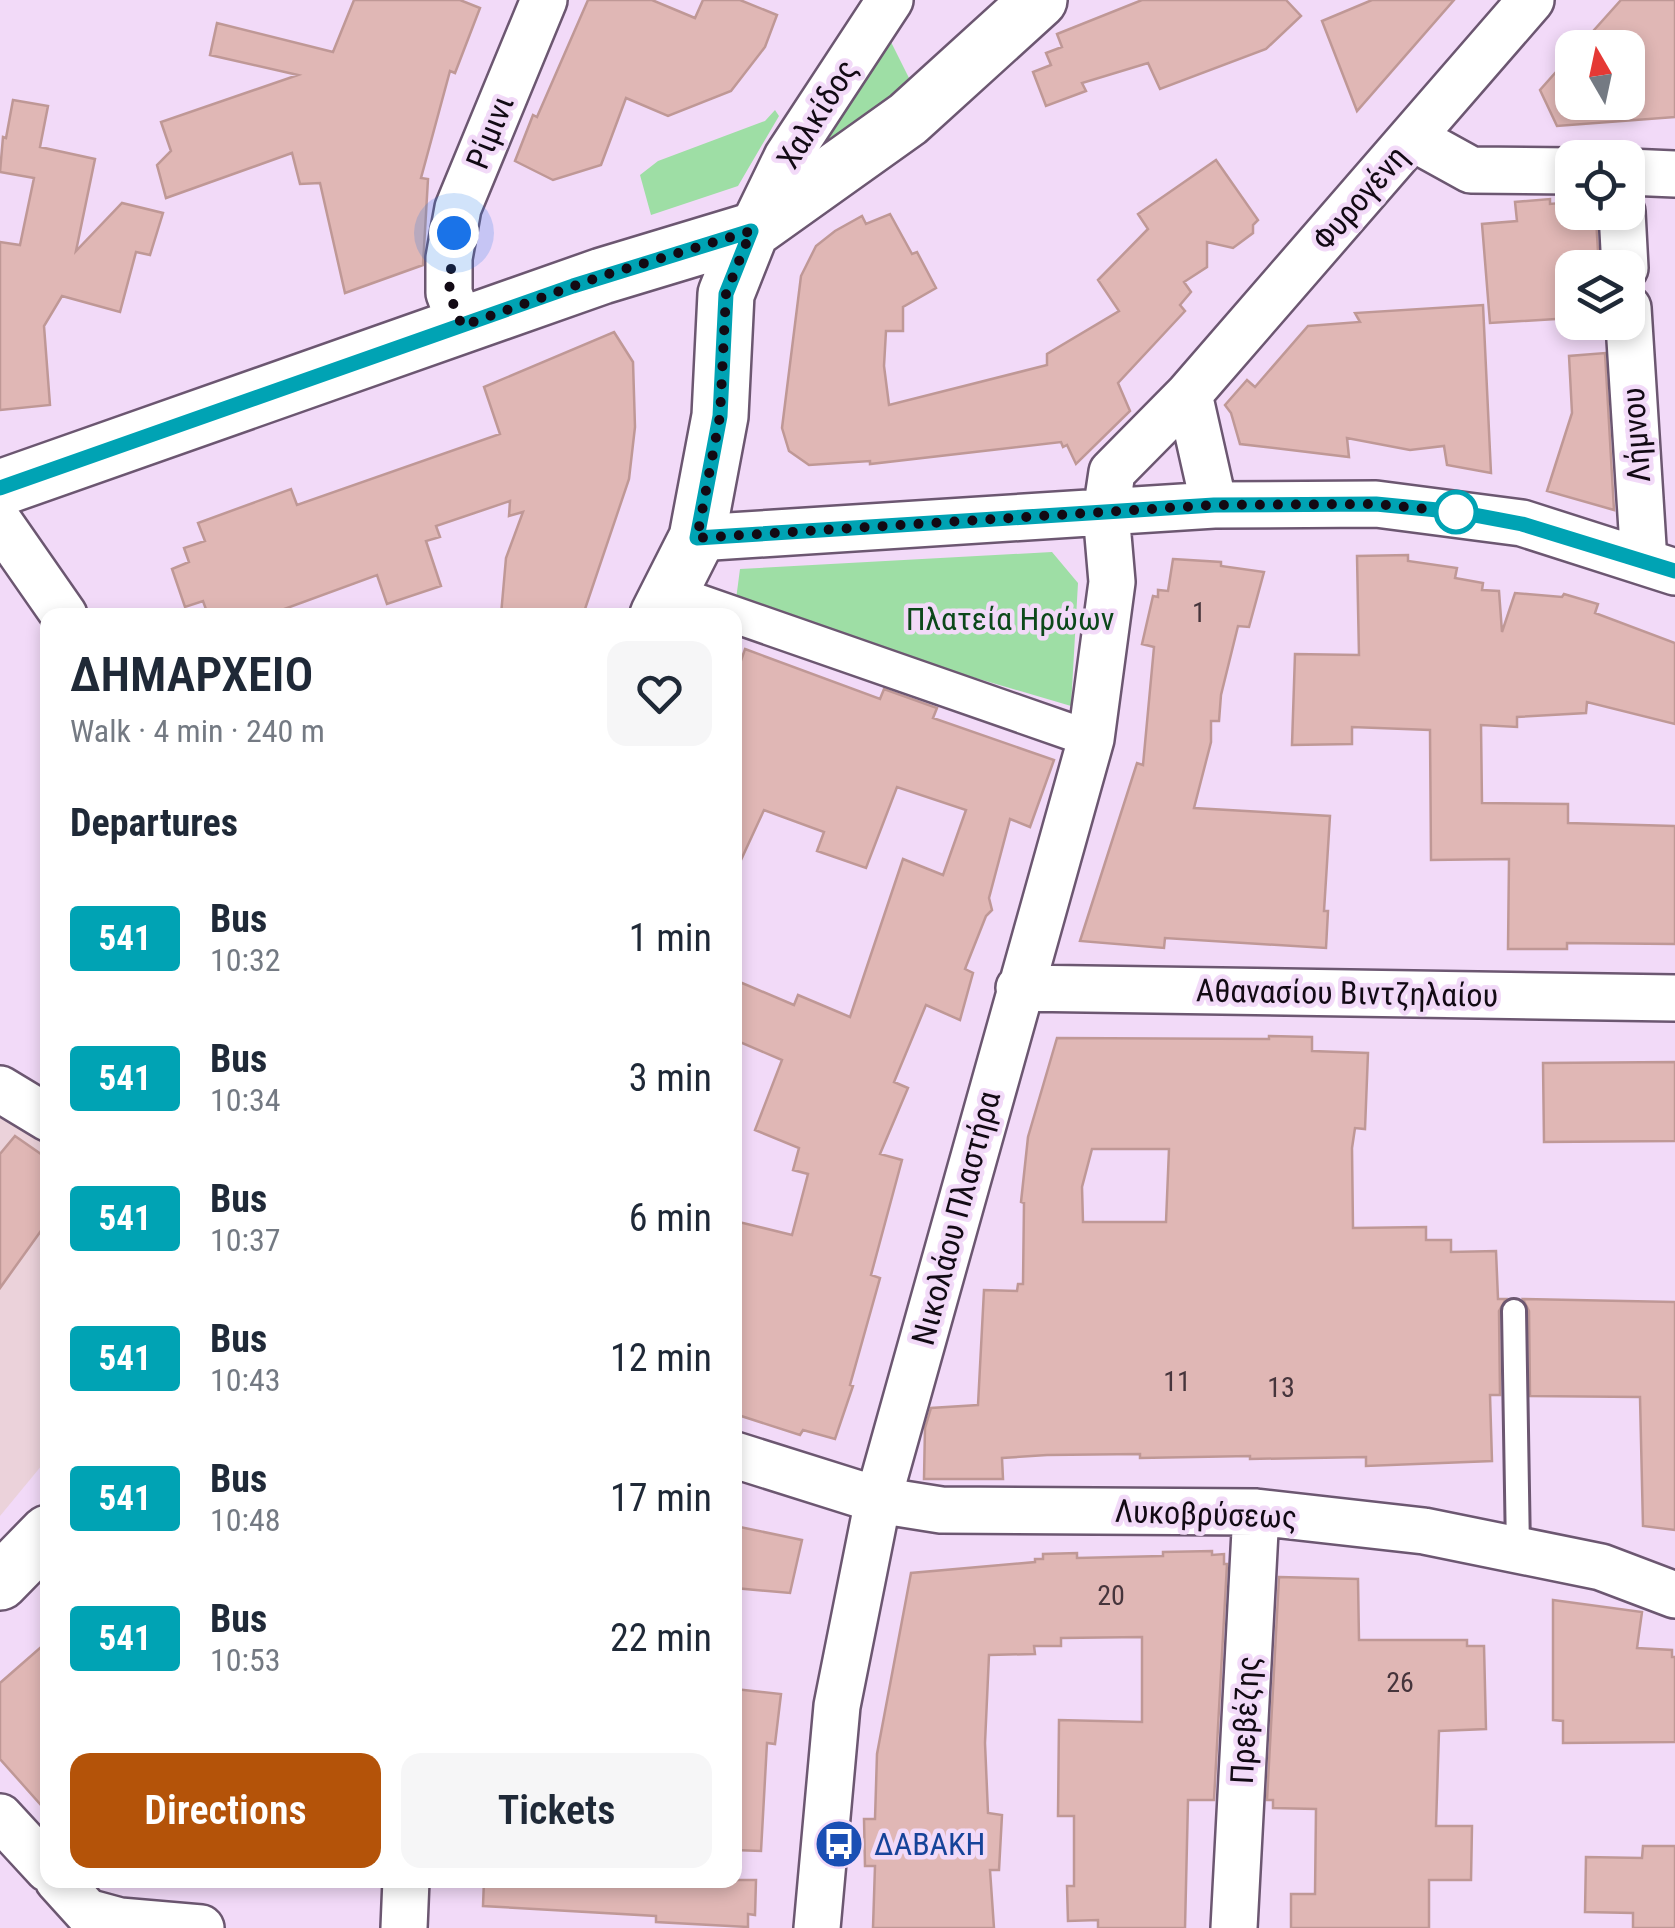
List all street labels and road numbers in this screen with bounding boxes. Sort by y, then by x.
street label: Χαλκίδος [769,53,865,175]
street label: Ρίμινι [458,90,522,174]
street label: Φυρογένη [1304,138,1416,258]
street label: Λήμνου [1614,386,1658,484]
street label: Αθανασίου Βιντζηλαίου [1196,971,1498,1015]
street label: Νικολάου Πλαστήρα [904,1087,1008,1349]
street label: Λυκοβρύσεως [1114,1492,1298,1536]
street label: Πρεβέζης [1223,1655,1267,1785]

